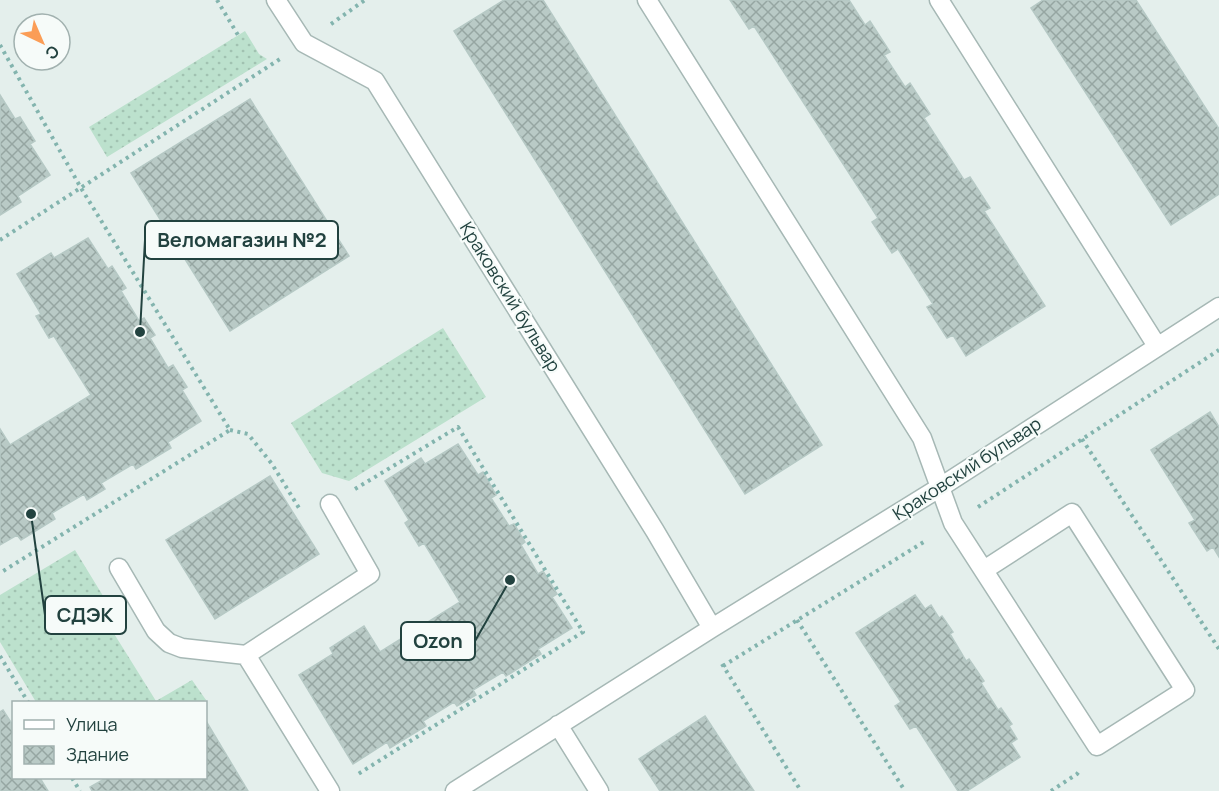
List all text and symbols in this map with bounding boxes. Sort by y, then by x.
north arrow [12,12,72,72]
text: С [40,41,64,65]
street label: Краковский бульвар [455,217,567,376]
callout: Веломагазин №2 [145,221,338,259]
text: Веломагазин №2 [157,226,327,253]
street label: Краковский бульвар [888,411,1045,525]
callout: СДЭК [45,596,126,634]
text: СДЭК [57,601,113,628]
callout: Ozon [401,622,475,660]
text: Ozon [413,627,463,654]
legend [12,701,207,779]
text: Улица [66,712,118,736]
text: Здание [66,742,129,766]

